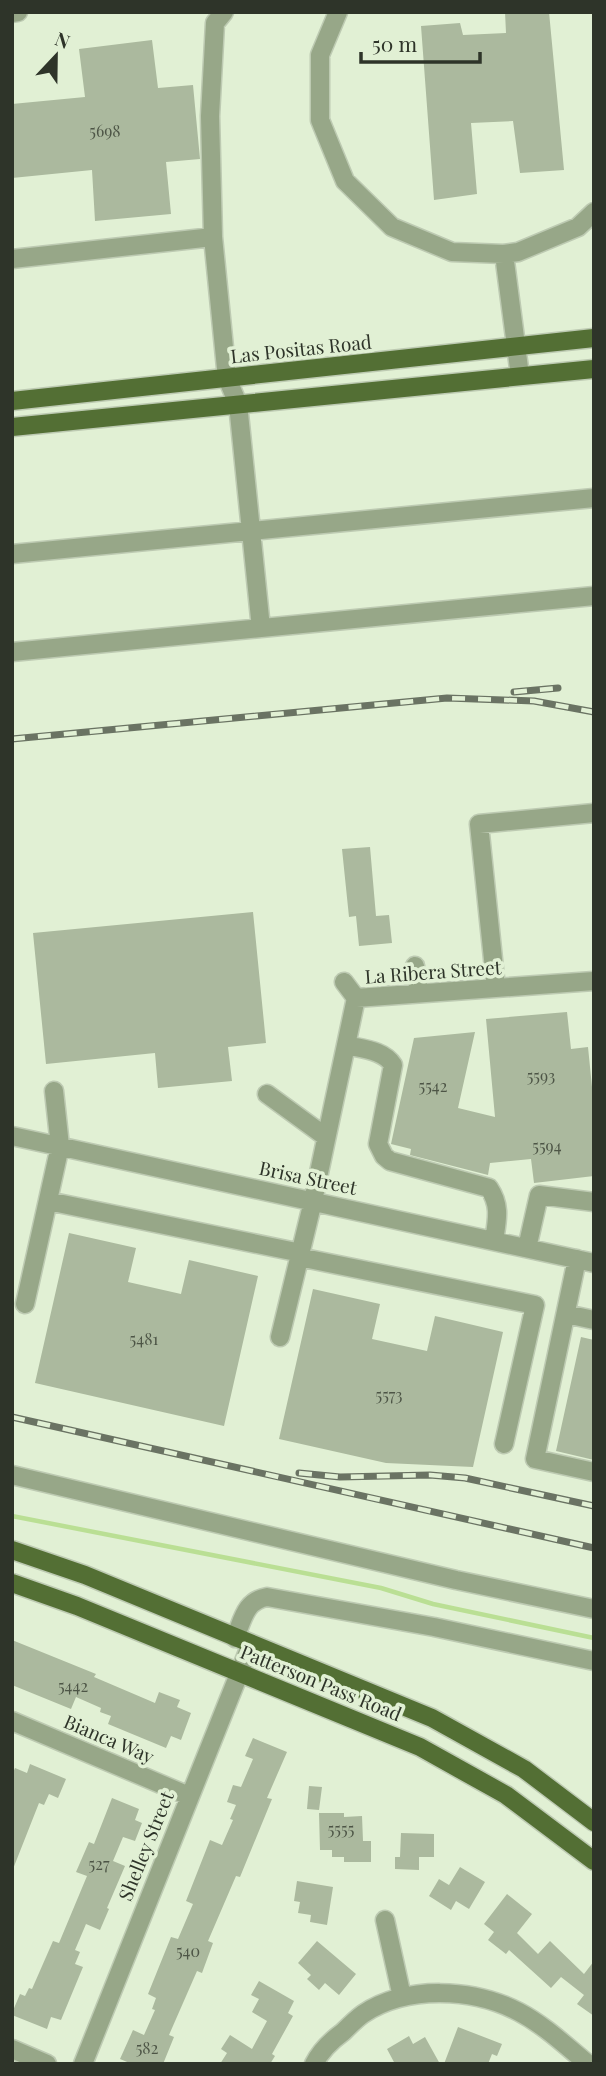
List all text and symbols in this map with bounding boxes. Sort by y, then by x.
north arrow [21,21,91,91]
scale bar [361,21,480,65]
text: N [52,25,74,54]
text: 50 m [372,29,418,57]
house number: 5698 [89,120,121,141]
street label: Las Positas Road [229,328,373,368]
street label: La Ribera Street [364,953,502,989]
house number: 5593 [527,1065,555,1086]
house number: 5542 [419,1075,447,1096]
house number: 5594 [532,1135,562,1156]
street label: Brisa Street [257,1154,360,1200]
house number: 5481 [130,1328,158,1349]
house number: 5573 [376,1384,403,1405]
street label: Patterson Pass Road [237,1638,406,1726]
house number: 5442 [58,1675,88,1696]
street label: Bianca Way [60,1707,159,1769]
street label: Shelley Street [111,1787,179,1904]
house number: 5555 [328,1818,354,1839]
house number: 527 [89,1853,110,1874]
house number: 540 [176,1940,200,1961]
house number: 582 [136,2037,158,2058]

